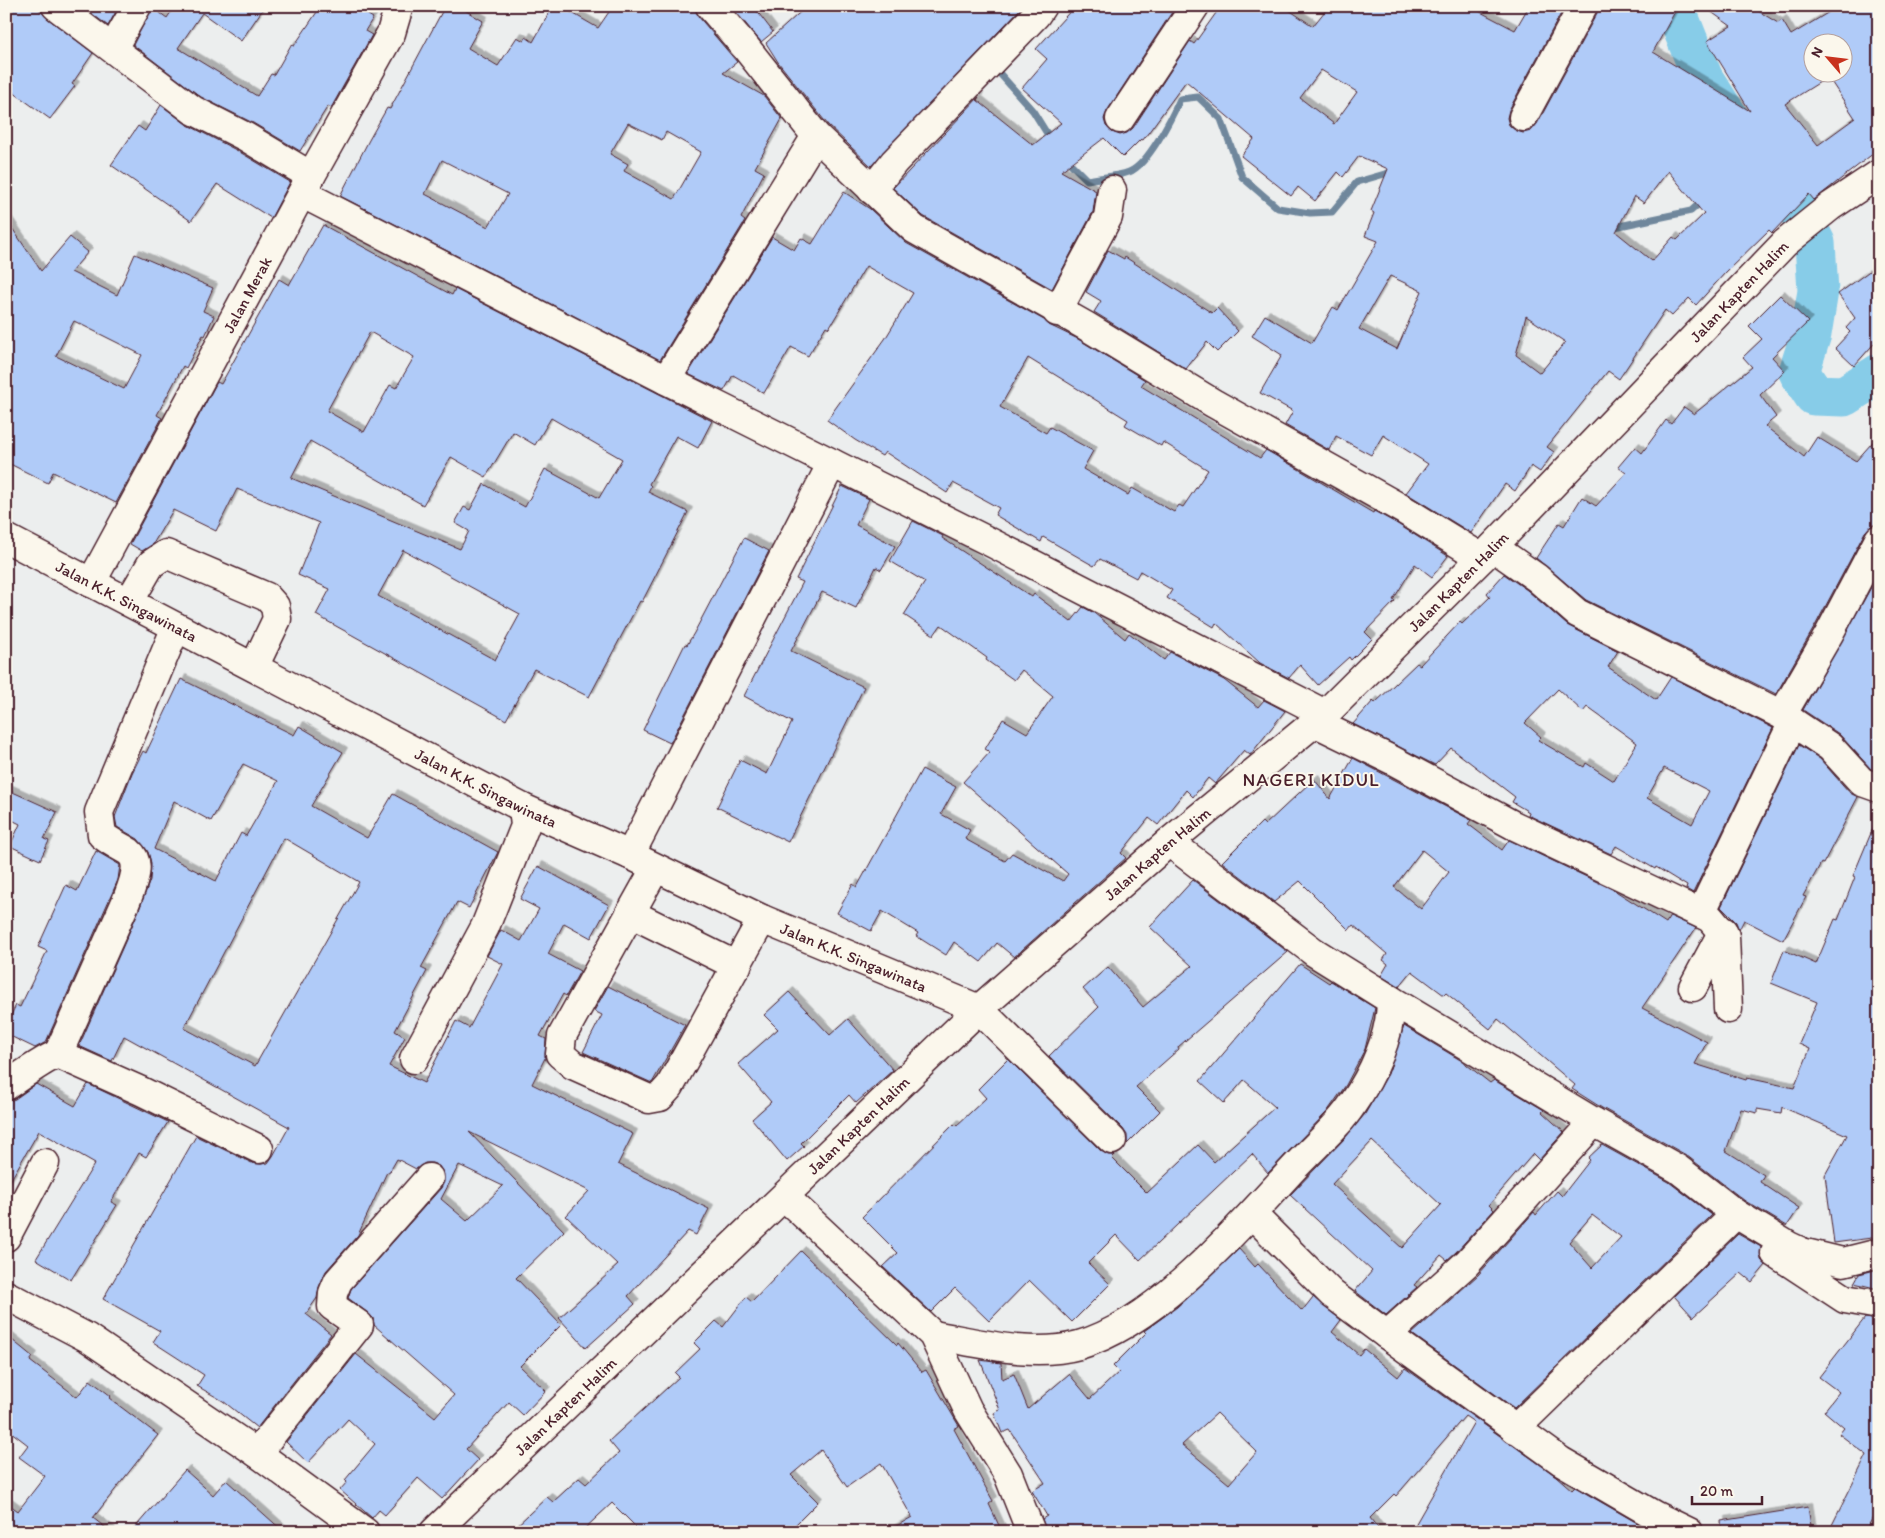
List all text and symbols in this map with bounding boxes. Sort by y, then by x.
north arrow [1802,32,1852,82]
text: N [1807,44,1827,60]
street label: Jalan Kapten Halim [1686,236,1793,346]
street label: Jalan Merak [219,252,276,336]
street label: Jalan Kapten Halim [1404,527,1512,636]
street label: Jalan K.K. Singawinata [53,556,200,646]
street label: Jalan K.K. Singawinata [412,744,560,831]
district label: NAGERI KIDUL [1242,768,1380,791]
street label: Jalan Kapten Halim [1100,802,1215,904]
street label: Jalan K.K. Singawinata [778,918,930,996]
street label: Jalan Kapten Halim [803,1071,914,1178]
street label: Jalan Kapten Halim [510,1352,621,1459]
scale bar [1692,1473,1762,1505]
text: 20 m [1700,1482,1734,1500]

